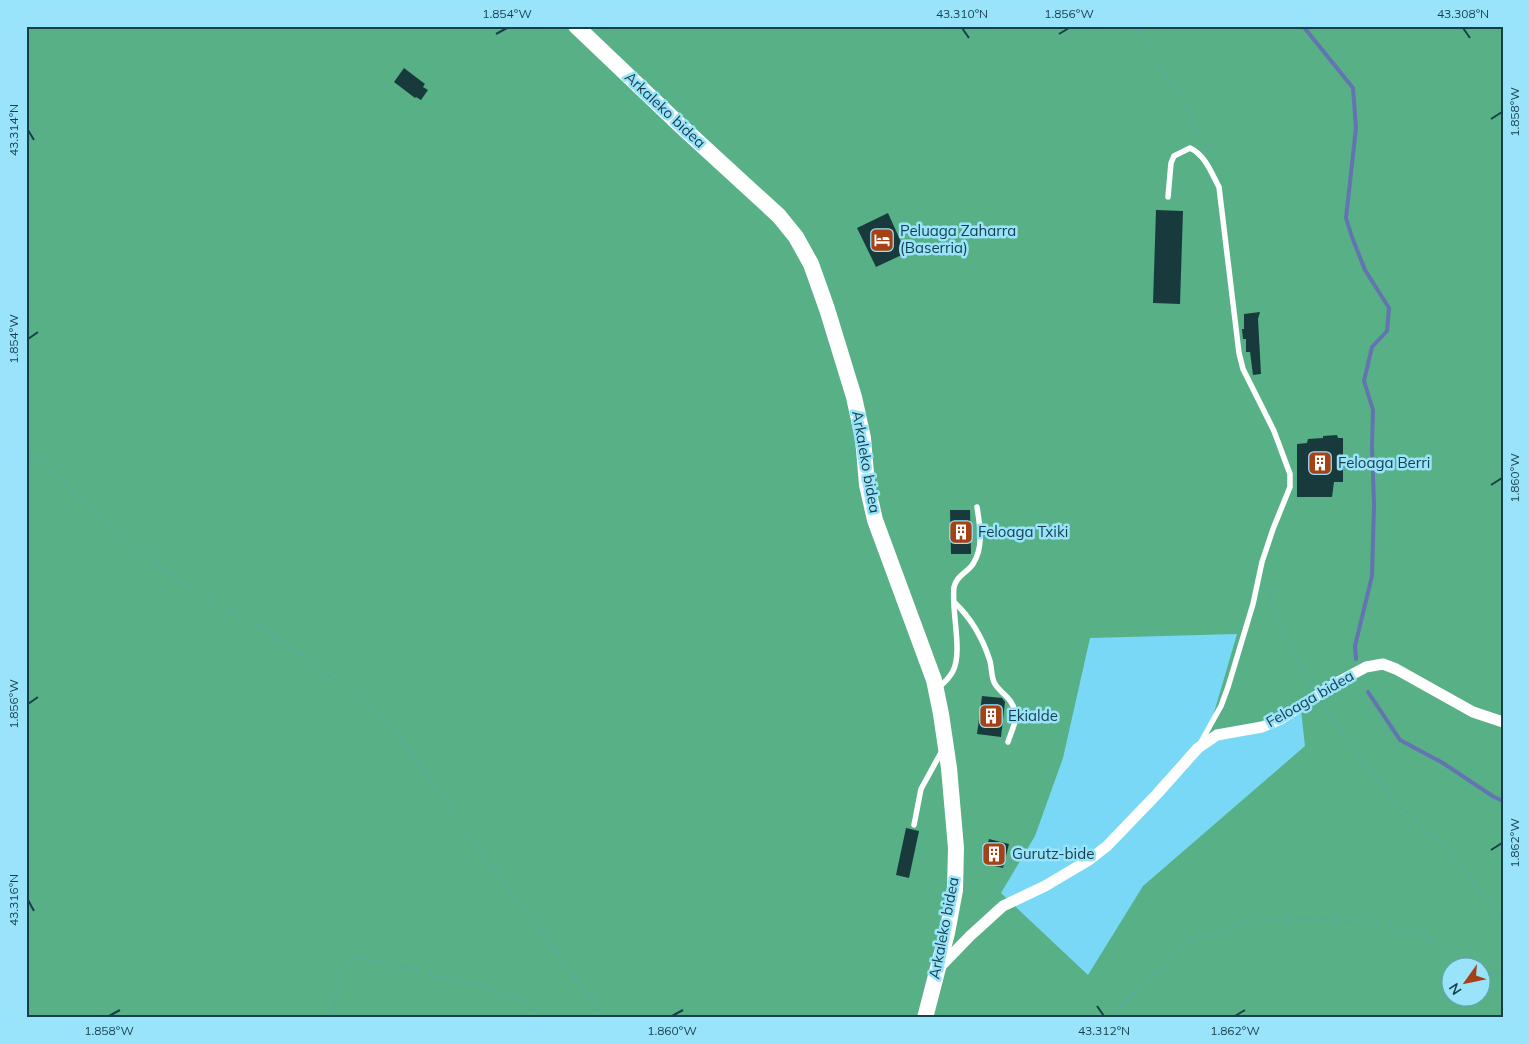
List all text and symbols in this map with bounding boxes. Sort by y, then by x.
text: 1.854°W [482,6,532,21]
text: 43.310°N [936,6,988,21]
text: 1.856°W [1044,6,1094,21]
text: 43.308°N [1437,6,1489,21]
street label: Arkaleko bidea [621,67,710,152]
text: 1.858°W [1507,87,1522,137]
text: 43.314°N [6,104,21,156]
place label: Peluaga Zaharra (Baserria) [900,221,1016,257]
hotel icon: Peluaga Zaharra (Baserria) [869,227,895,253]
text: 1.854°W [6,314,21,364]
street label: Arkaleko bidea [848,409,885,515]
building icon: Feloaga Berri [1307,450,1333,476]
place label: Feloaga Berri [1338,453,1430,472]
text: 1.860°W [1507,453,1522,503]
building icon: Feloaga Txiki [948,519,974,545]
place label: Feloaga Txiki [978,522,1068,541]
street label: Feloaga bidea [1263,666,1357,731]
text: 1.856°W [6,679,21,729]
building icon: Ekialde [978,703,1004,729]
place label: Ekialde [1008,706,1058,725]
text: 1.862°W [1507,818,1522,868]
building icon: Gurutz-bide [981,841,1007,867]
place label: Gurutz-bide [1012,844,1094,863]
text: 43.316°N [6,874,21,926]
street label: Arkaleko bidea [924,875,963,981]
north arrow [1442,956,1492,1006]
text: N [1445,980,1466,998]
text: 1.858°W [84,1023,134,1038]
text: 1.860°W [647,1023,697,1038]
text: 43.312°N [1078,1023,1130,1038]
text: 1.862°W [1210,1023,1260,1038]

